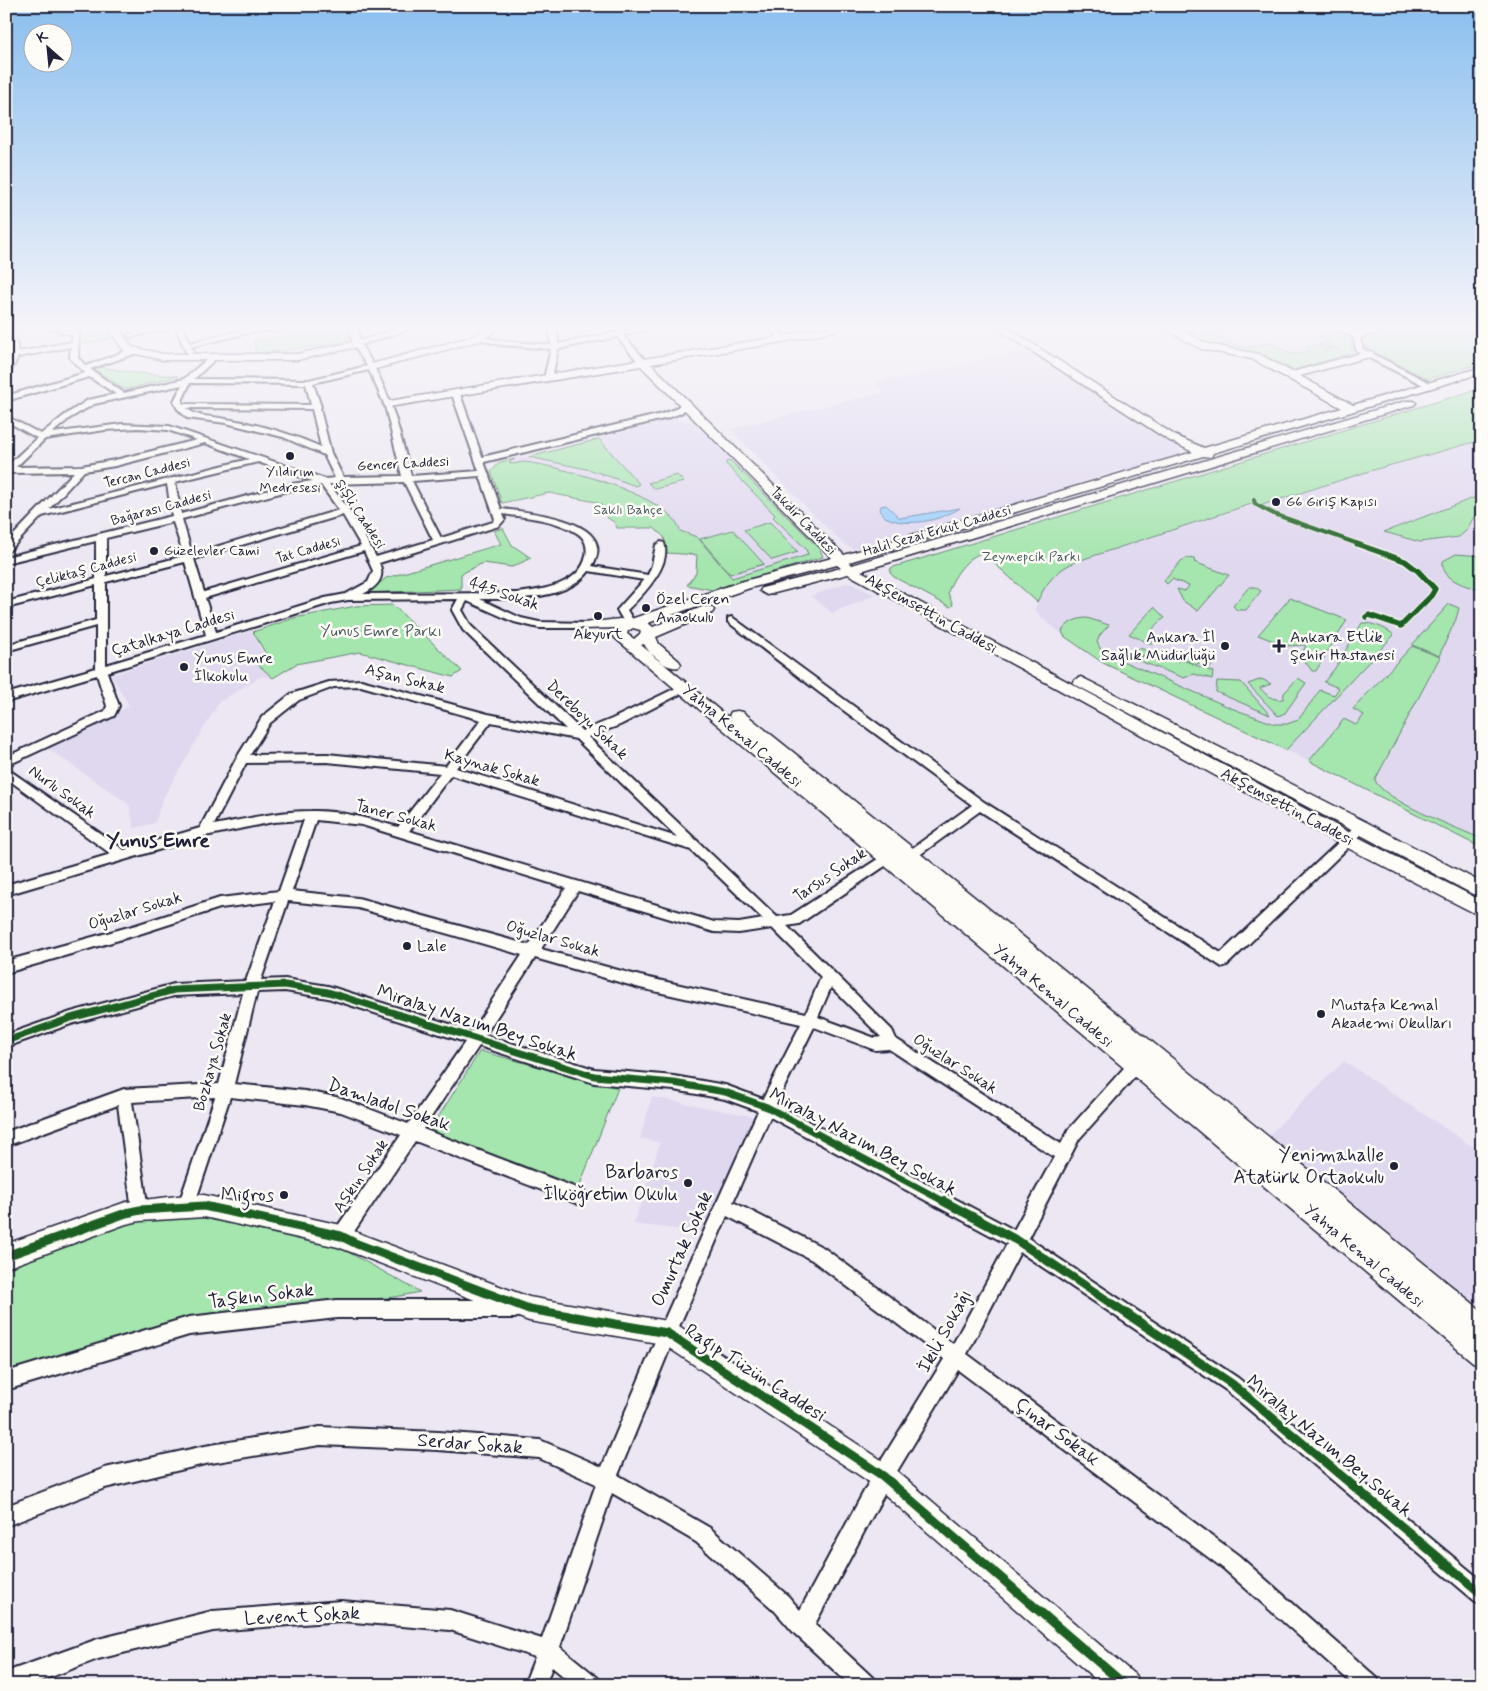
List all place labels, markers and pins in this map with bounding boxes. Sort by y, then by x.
marker: Yıldırım Medresesi [284,450,296,462]
place label: Yıldırım Medresesi [259,463,321,497]
place label: G6 Giriş Kapısı [1286,493,1377,511]
marker: G6 Giriş Kapısı [1270,496,1282,508]
place label: Güzelevler Cami [164,542,260,560]
marker: Güzelevler Cami [148,545,160,557]
place label: Özel Ceren Anaokulu [656,589,730,628]
marker: Özel Ceren Anaokulu [640,602,652,614]
marker: Akyurt [592,610,604,622]
place label: Akyurt [573,624,623,645]
place label: Ankara İl Sağlık Müdürlüğü [1101,627,1215,666]
place label: Ankara Etlik Şehir Hastanesi [1290,627,1395,666]
marker: Ankara Etlik Şehir Hastanesi [1272,639,1286,653]
marker: Ankara İl Sağlık Müdürlüğü [1219,640,1231,652]
place label: Yunus Emre İlkokulu [194,648,273,687]
marker: Yunus Emre İlkokulu [178,661,190,673]
place label: Lale [417,936,447,957]
marker: Lale [401,940,413,952]
place label: Mustafa Kemal Akademi Okulları [1331,995,1452,1034]
marker: Mustafa Kemal Akademi Okulları [1315,1008,1327,1020]
place label: Yenimahalle Atatürk Ortaokulu [1233,1143,1384,1190]
place label: Barbaros İlköğretim Okulu [543,1160,679,1208]
marker: Yenimahalle Atatürk Ortaokulu [1388,1160,1400,1172]
marker: Barbaros İlköğretim Okulu [682,1177,694,1189]
place label: Migros [221,1183,275,1211]
marker: Migros [278,1189,290,1201]

